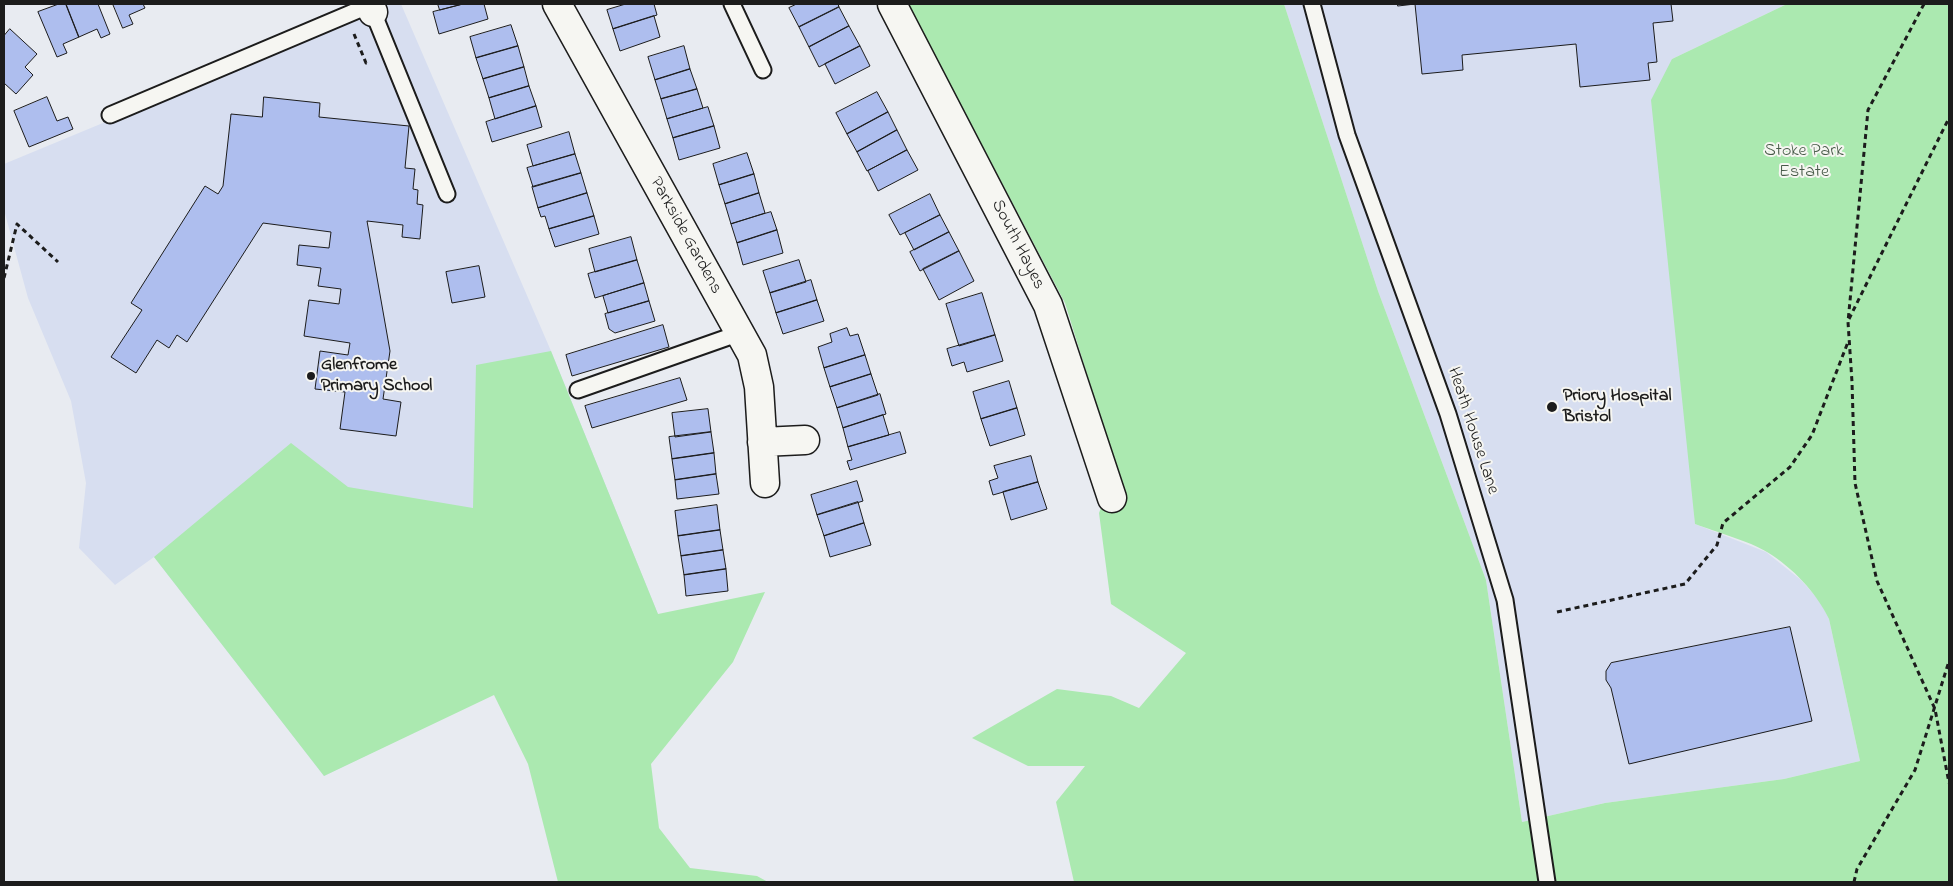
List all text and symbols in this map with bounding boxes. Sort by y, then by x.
park label: Stoke Park Estate [1764,141,1844,183]
street label: Parkside Gardens [644,174,726,298]
street label: South Hayes [985,197,1049,293]
place label: Glenfrome Primary School [321,355,432,398]
street label: Heath House Lane [1441,365,1503,497]
marker: Glenfrome Primary School [305,370,317,382]
place label: Priory Hospital Bristol [1563,386,1671,428]
marker: Priory Hospital Bristol [1545,400,1559,414]

